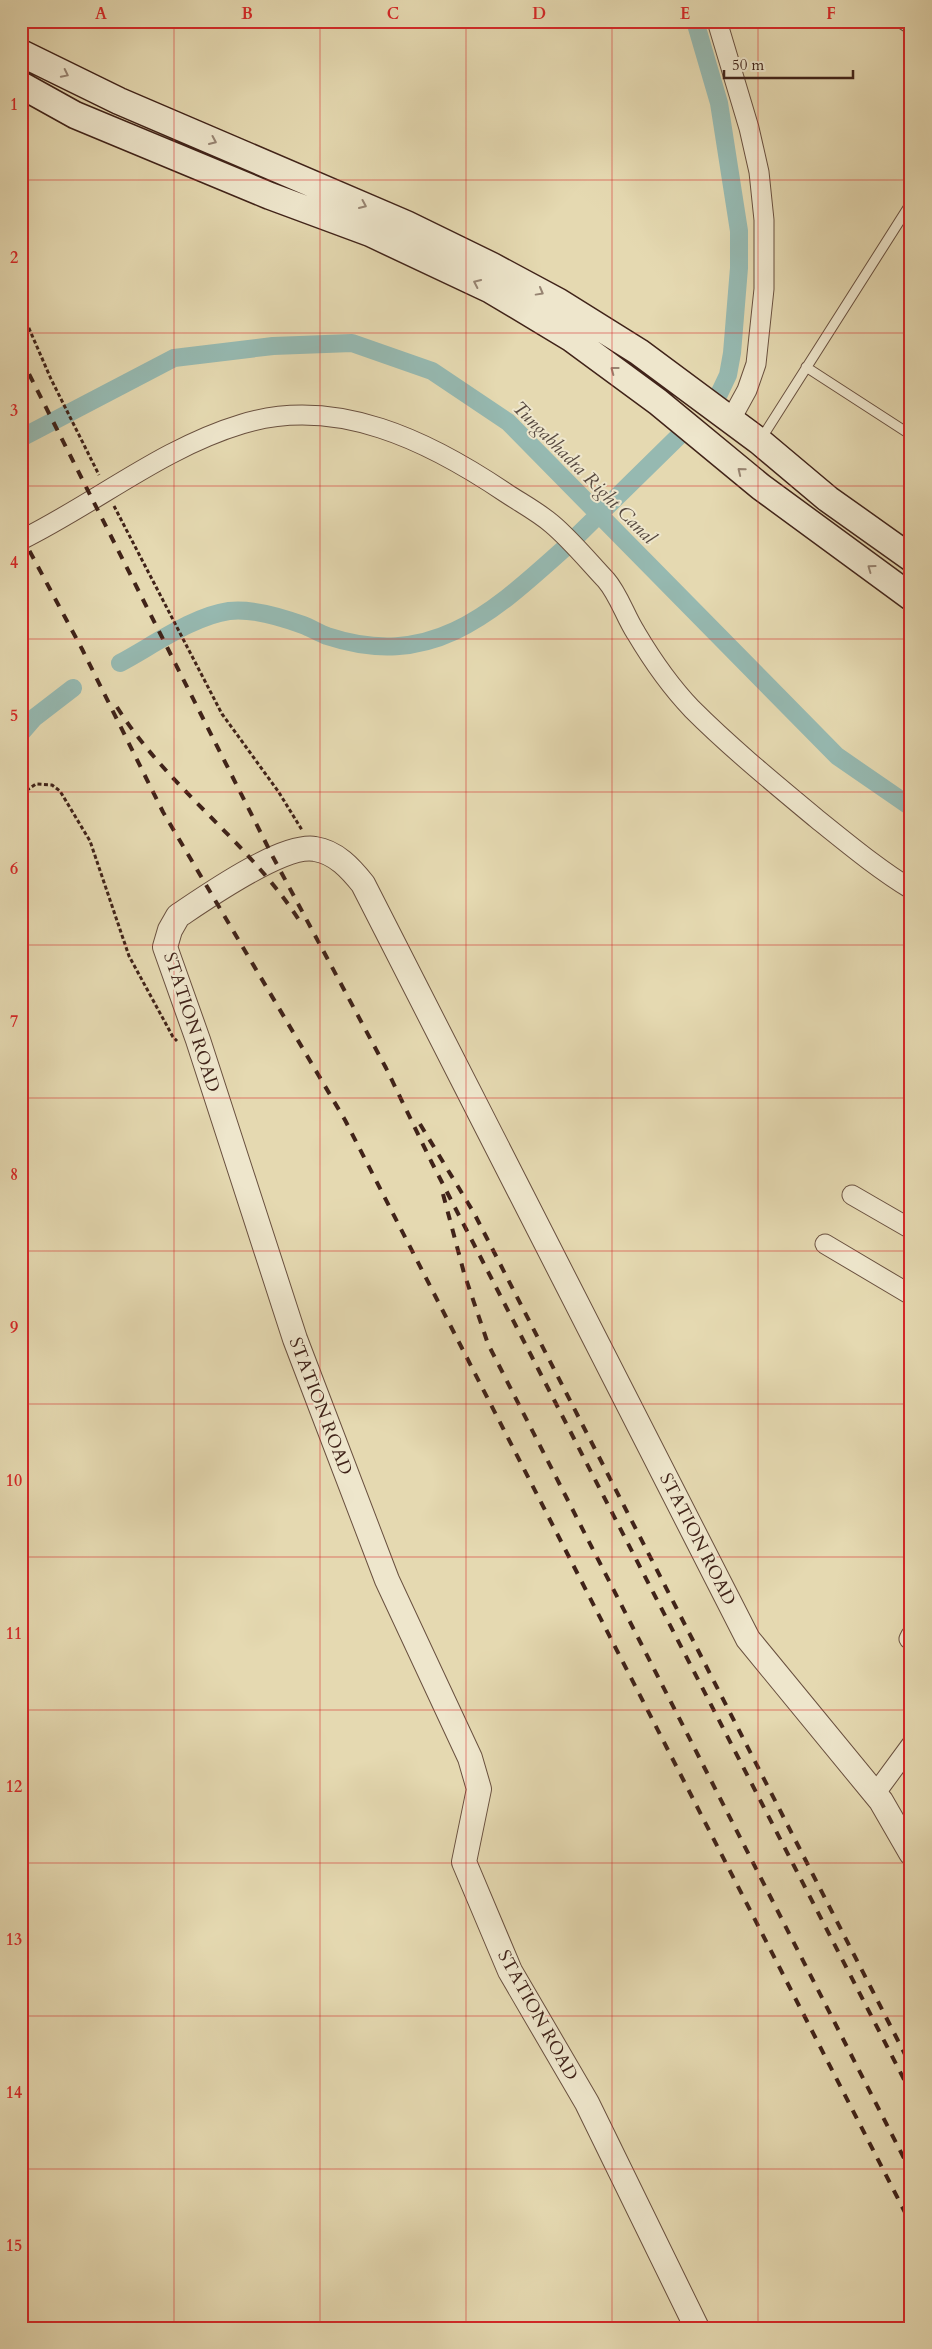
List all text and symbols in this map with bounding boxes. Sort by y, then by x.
text: A [95,3,107,25]
text: B [241,3,253,25]
text: C [387,3,399,25]
text: D [532,3,546,25]
text: E [680,3,690,25]
text: F [826,3,836,25]
scale bar [724,48,853,80]
text: 50 m [732,55,764,75]
one-way arrow [60,68,69,78]
text: 1 [10,94,18,116]
one-way arrow [208,135,217,146]
one-way arrow [358,199,366,209]
text: 2 [10,247,18,269]
one-way arrow [473,279,482,289]
one-way arrow [534,285,543,295]
one-way arrow [610,367,620,376]
water label: Tungabhadra Right Canal [507,395,662,551]
text: 3 [10,400,18,422]
one-way arrow [738,467,747,476]
text: 4 [10,552,18,574]
one-way arrow [868,565,877,574]
text: 5 [10,705,18,727]
text: 6 [10,858,18,880]
street label: STATION ROAD [157,949,226,1095]
text: 7 [10,1011,18,1033]
text: 8 [10,1164,18,1186]
text: 9 [10,1317,18,1339]
street label: STATION ROAD [283,1334,358,1479]
street label: STATION ROAD [653,1469,742,1610]
text: 10 [6,1470,22,1492]
text: 11 [6,1623,22,1645]
text: 12 [6,1776,22,1798]
text: 13 [6,1929,22,1951]
street label: STATION ROAD [491,1946,584,2085]
text: 14 [6,2082,22,2104]
text: 15 [6,2235,22,2257]

